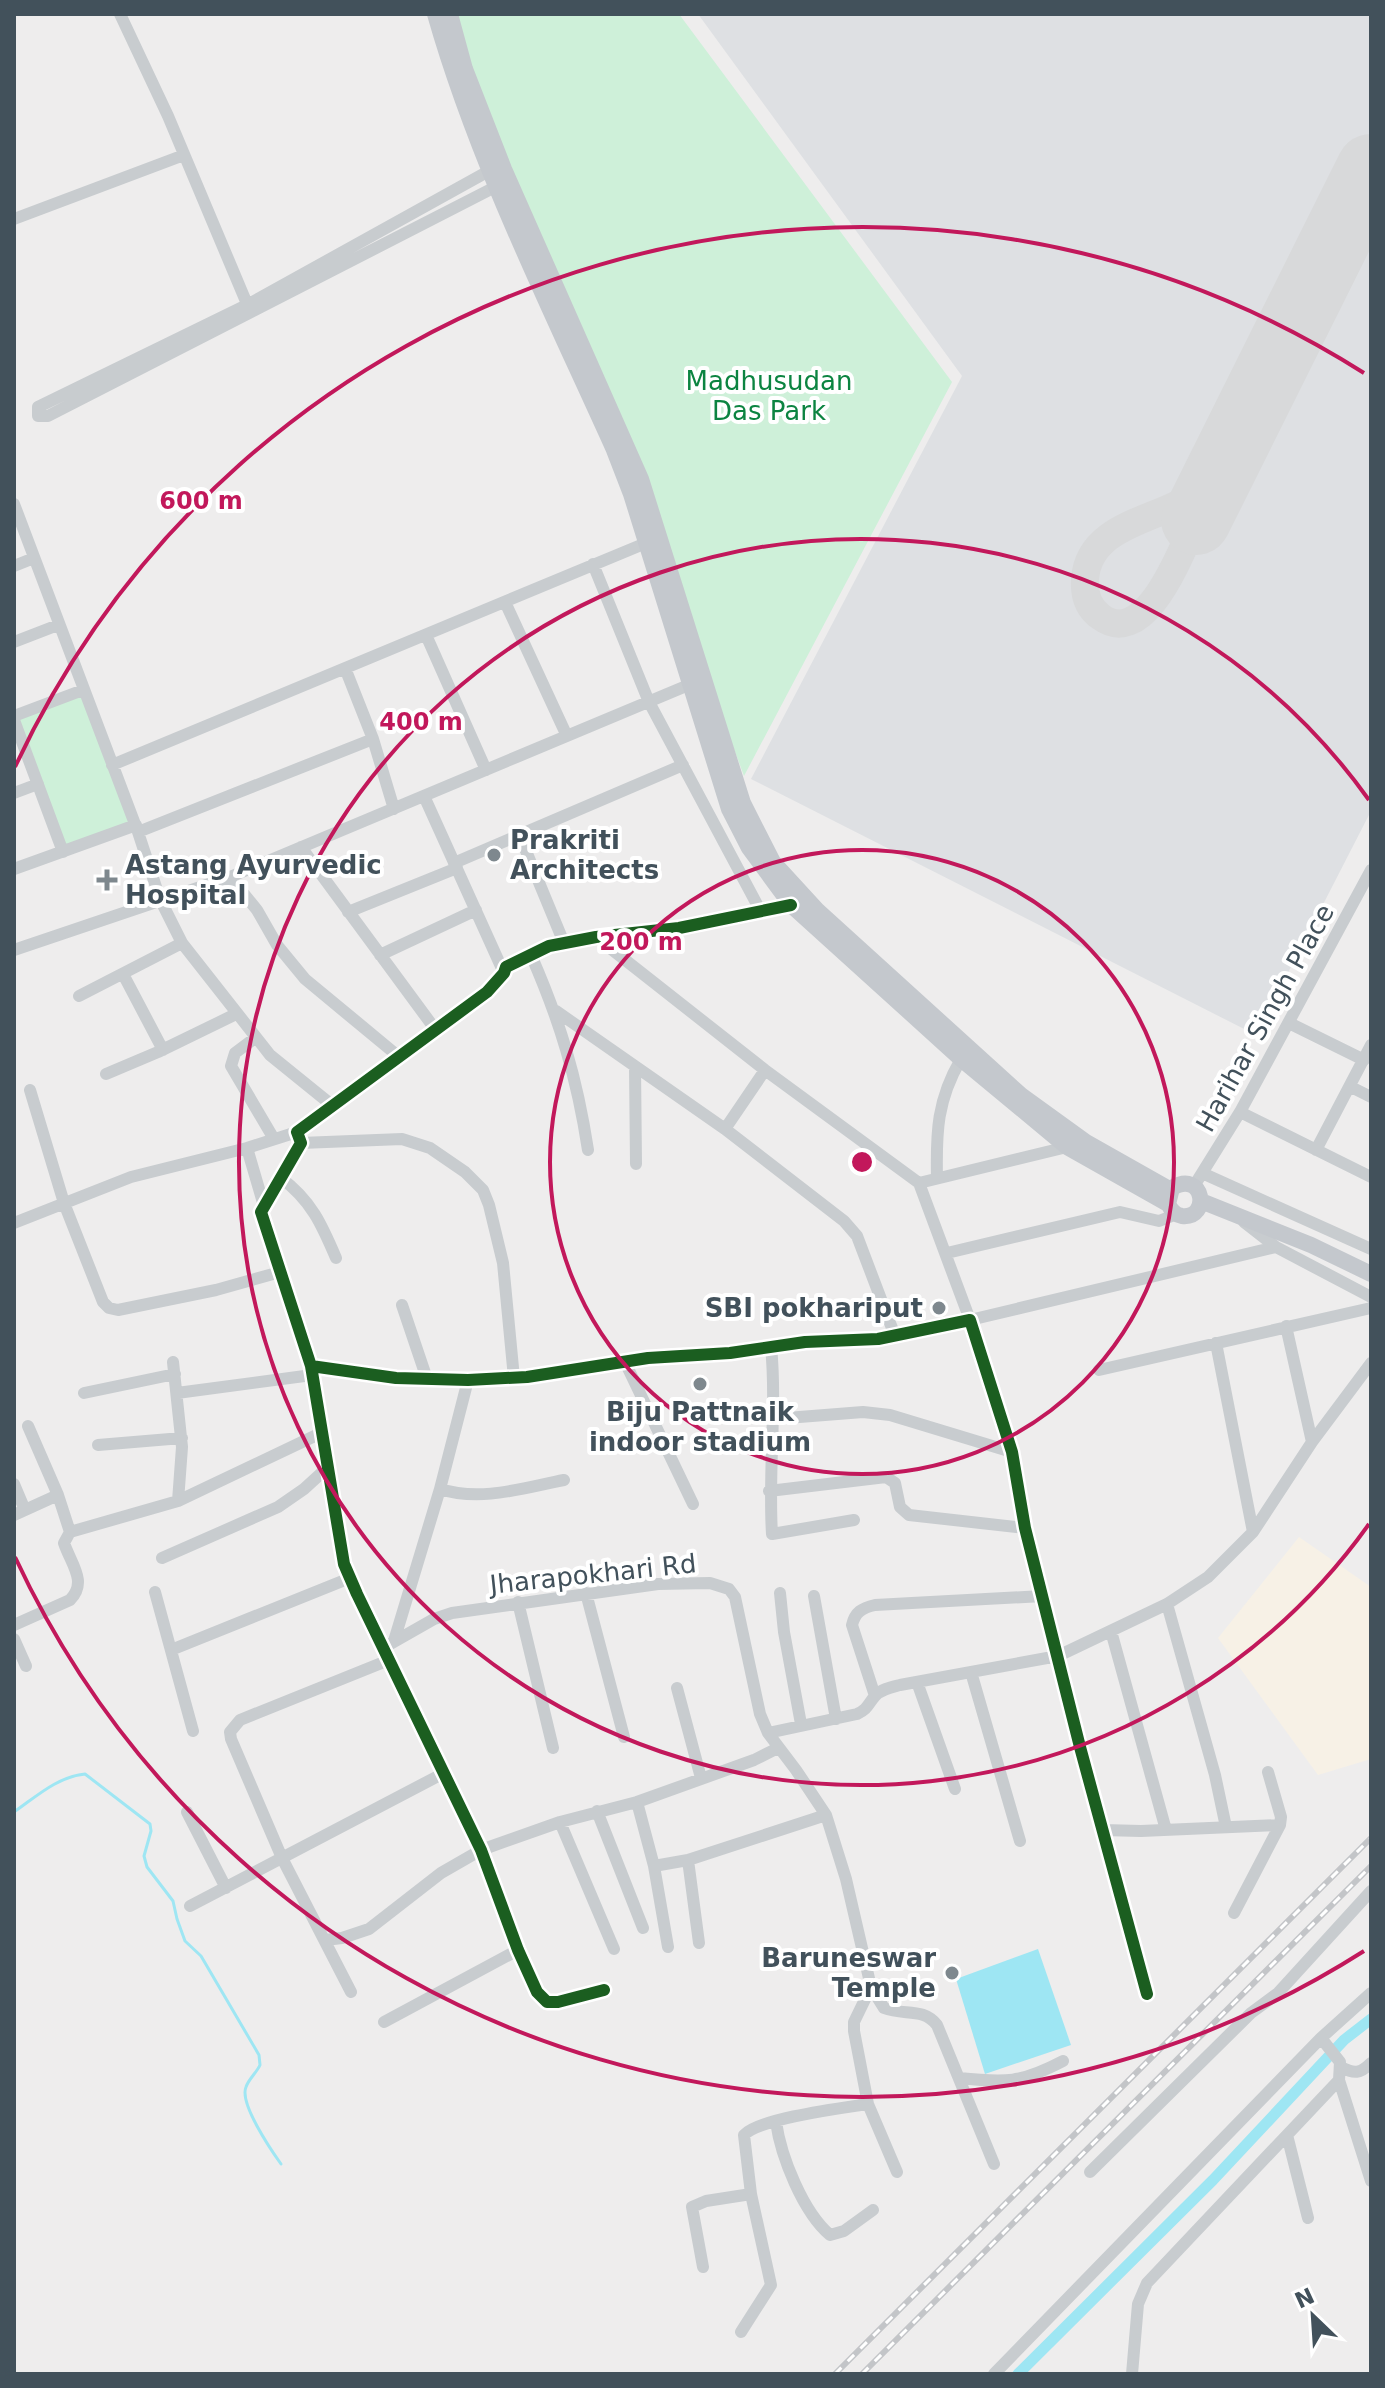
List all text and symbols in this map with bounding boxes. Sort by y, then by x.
park label: Madhusudan Das Park [686,366,852,426]
text: 600 m [159,487,243,515]
text: 400 m [379,708,463,736]
place label: Prakriti Architects [510,825,659,885]
marker: Prakriti Architects [485,846,503,864]
place label: Astang Ayurvedic Hospital [125,850,382,910]
marker: Astang Ayurvedic Hospital [96,869,118,891]
street label: Harihar Singh Place [1190,899,1340,1137]
text: 200 m [599,928,683,956]
centre of rings [848,1148,876,1176]
place label: SBI pokhariput [705,1293,923,1323]
marker: SBI pokhariput [930,1299,948,1317]
marker: Biju Pattnaik indoor stadium [691,1375,709,1393]
place label: Biju Pattnaik indoor stadium [589,1397,811,1457]
street label: Jharapokhari Rd [486,1548,698,1600]
place label: Baruneswar Temple [761,1943,936,2003]
marker: Baruneswar Temple [943,1964,961,1982]
north arrow [1273,2276,1353,2356]
text: N [1291,2283,1318,2314]

